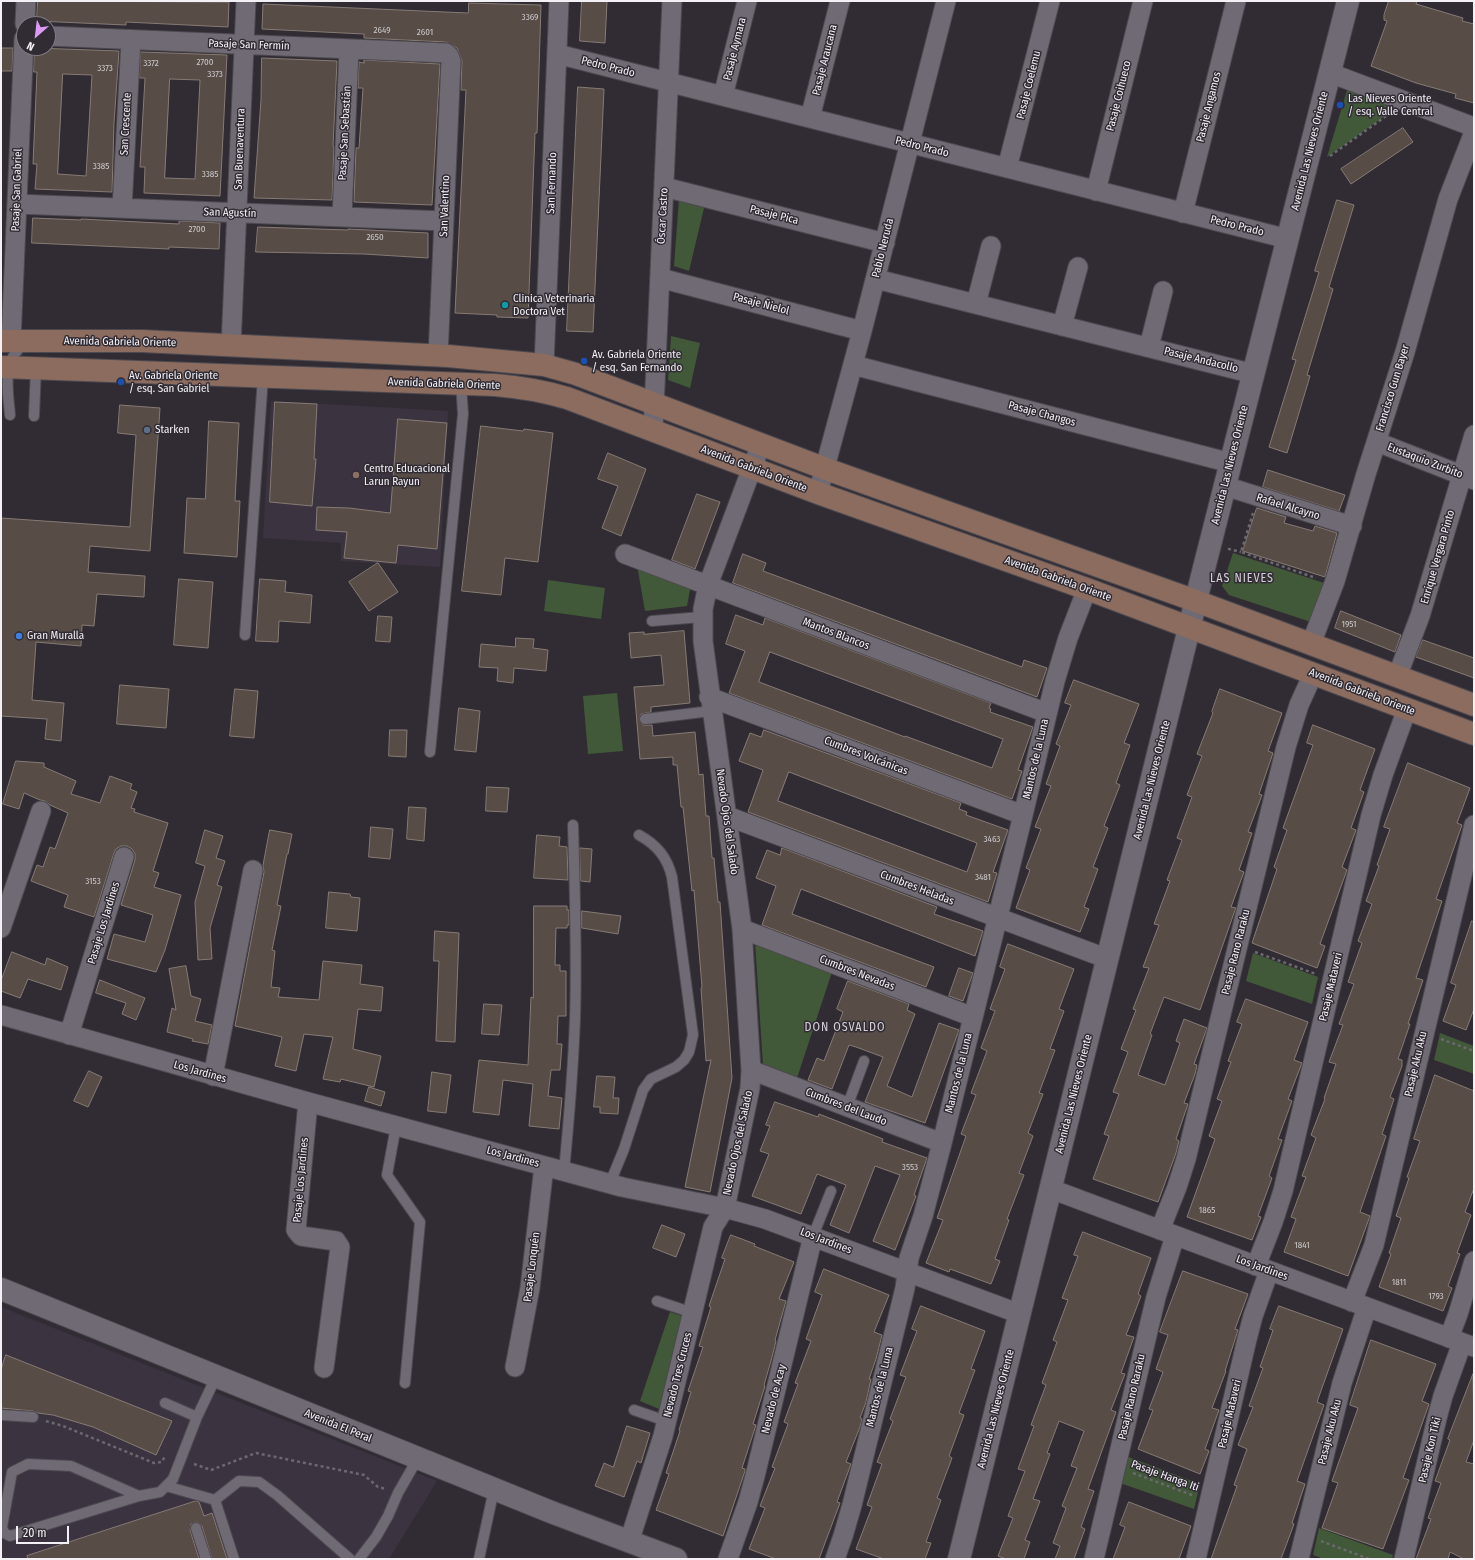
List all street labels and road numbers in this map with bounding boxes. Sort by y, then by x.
street label: Pasaje Aymara [721,16,749,82]
street label: Pasaje Araucana [810,23,840,97]
street label: Pasaje San Fermín [208,37,290,53]
street label: Pasaje Coelemu [1014,49,1044,121]
street label: Pedro Prado [580,54,636,80]
street label: Pasaje Coihueco [1104,59,1134,133]
street label: Pasaje Angamos [1194,70,1224,144]
street label: Pasaje San Sebastián [336,85,354,181]
street label: Avenida Las Nieves Oriente [1289,90,1331,212]
street label: San Crescente [118,92,134,156]
street label: San Buenaventura [232,108,248,190]
street label: Pedro Prado [894,134,950,160]
street label: Pasaje San Gabriel [9,148,25,232]
street label: San Fernando [544,152,560,214]
street label: San Valentino [437,175,453,237]
street label: Óscar Castro [655,187,671,245]
street label: Pasaje Pica [748,203,800,227]
street label: San Agustín [203,205,257,221]
street label: Pedro Prado [1209,213,1265,239]
street label: Pablo Neruda [869,217,897,279]
street label: Pasaje Ñielol [731,290,791,318]
street label: Avenida Gabriela Oriente [64,334,176,350]
street label: Francisco Gun Bayer [1374,343,1412,433]
street label: Pasaje Andacollo [1163,344,1239,376]
street label: Avenida Gabriela Oriente [388,375,500,393]
street label: Pasaje Changos [1007,399,1077,429]
street label: Avenida Las Nieves Oriente [1209,404,1251,526]
street label: Eustaquio Zurbito [1386,441,1464,481]
street label: Avenida Gabriela Oriente [699,443,809,495]
street label: Rafael Alcayno [1255,491,1321,523]
street label: Enrique Vergara Pinto [1418,509,1458,605]
street label: Avenida Gabriela Oriente [1003,554,1113,604]
street label: Mantos Blancos [801,615,871,653]
street label: Avenida Gabriela Oriente [1307,666,1417,718]
street label: Mantos de la Luna [1020,718,1052,800]
street label: Avenida Las Nieves Oriente [1131,719,1173,841]
street label: Cumbres Volcánicas [822,734,910,778]
street label: Nevado Ojos del Salado [713,768,741,876]
street label: Cumbres Heladas [878,868,956,908]
street label: Pasaje Los Jardines [85,880,123,966]
street label: Pasaje Rano Raraku [1219,908,1253,996]
street label: Pasaje Mataveri [1317,951,1345,1023]
street label: Cumbres Nevadas [817,953,897,993]
street label: Pasaje Aku Aku [1402,1030,1430,1098]
street label: Mantos de la Luna [943,1032,975,1114]
street label: Avenida Las Nieves Oriente [1053,1033,1095,1155]
street label: Los Jardines [172,1058,228,1086]
street label: Cumbres del Laudo [803,1085,889,1129]
street label: Nevado Ojos del Salado [720,1089,756,1197]
street label: Pasaje Los Jardines [291,1137,311,1223]
street label: Los Jardines [485,1144,541,1170]
street label: Los Jardines [798,1225,854,1257]
street label: Pasaje Lonquén [521,1231,543,1303]
street label: Los Jardines [1234,1253,1290,1283]
street label: Nevado Tres Cruces [661,1331,695,1419]
street label: Mantos de la Luna [864,1346,896,1428]
street label: Avenida Las Nieves Oriente [975,1348,1017,1470]
street label: Pasaje Rano Raraku [1116,1353,1148,1441]
street label: Nevado de Acay [759,1363,789,1435]
street label: Pasaje Mataveri [1216,1378,1244,1450]
street label: Pasaje Aku Aku [1315,1398,1345,1466]
street label: Avenida El Peral [302,1406,374,1446]
street label: Pasaje Kon Tiki [1416,1416,1444,1484]
street label: Pasaje Hanga Iti [1129,1458,1201,1494]

